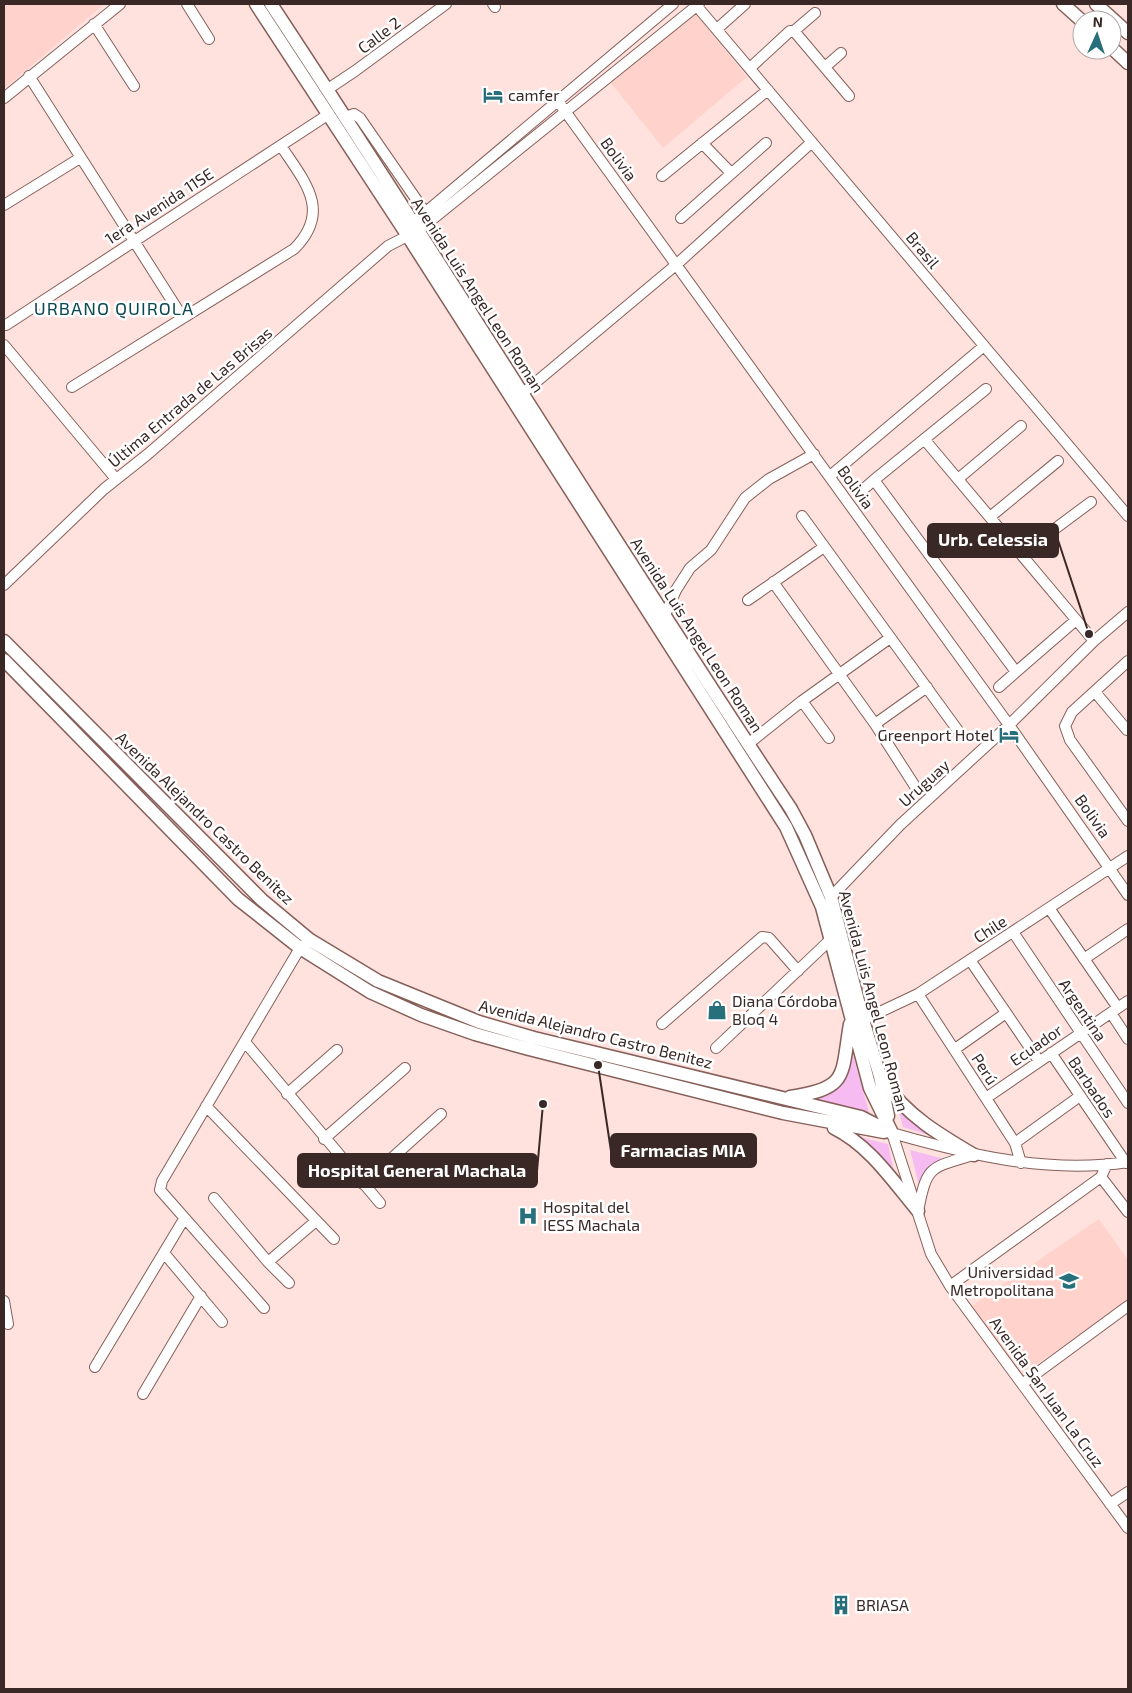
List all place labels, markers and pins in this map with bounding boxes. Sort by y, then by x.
hotel icon: camfer [482,84,504,106]
place label: camfer [508,85,560,104]
callout: Urb. Celessia [928,524,1058,557]
hotel icon: Greenport Hotel [998,724,1020,746]
place label: Greenport Hotel [878,725,994,744]
place label: Diana Córdoba Bloq 4 [732,991,838,1028]
shop icon: Diana Córdoba Bloq 4 [706,999,728,1021]
callout: Farmacias MIA [611,1134,756,1167]
callout: Hospital General Machala [298,1154,537,1187]
place label: Hospital del IESS Machala [543,1197,640,1234]
hospital icon: Hospital del IESS Machala [517,1205,539,1227]
place label: Universidad Metropolitana [950,1262,1054,1299]
school or university icon: Universidad Metropolitana [1058,1270,1080,1292]
building icon: BRIASA [830,1594,852,1616]
place label: BRIASA [856,1595,909,1614]

